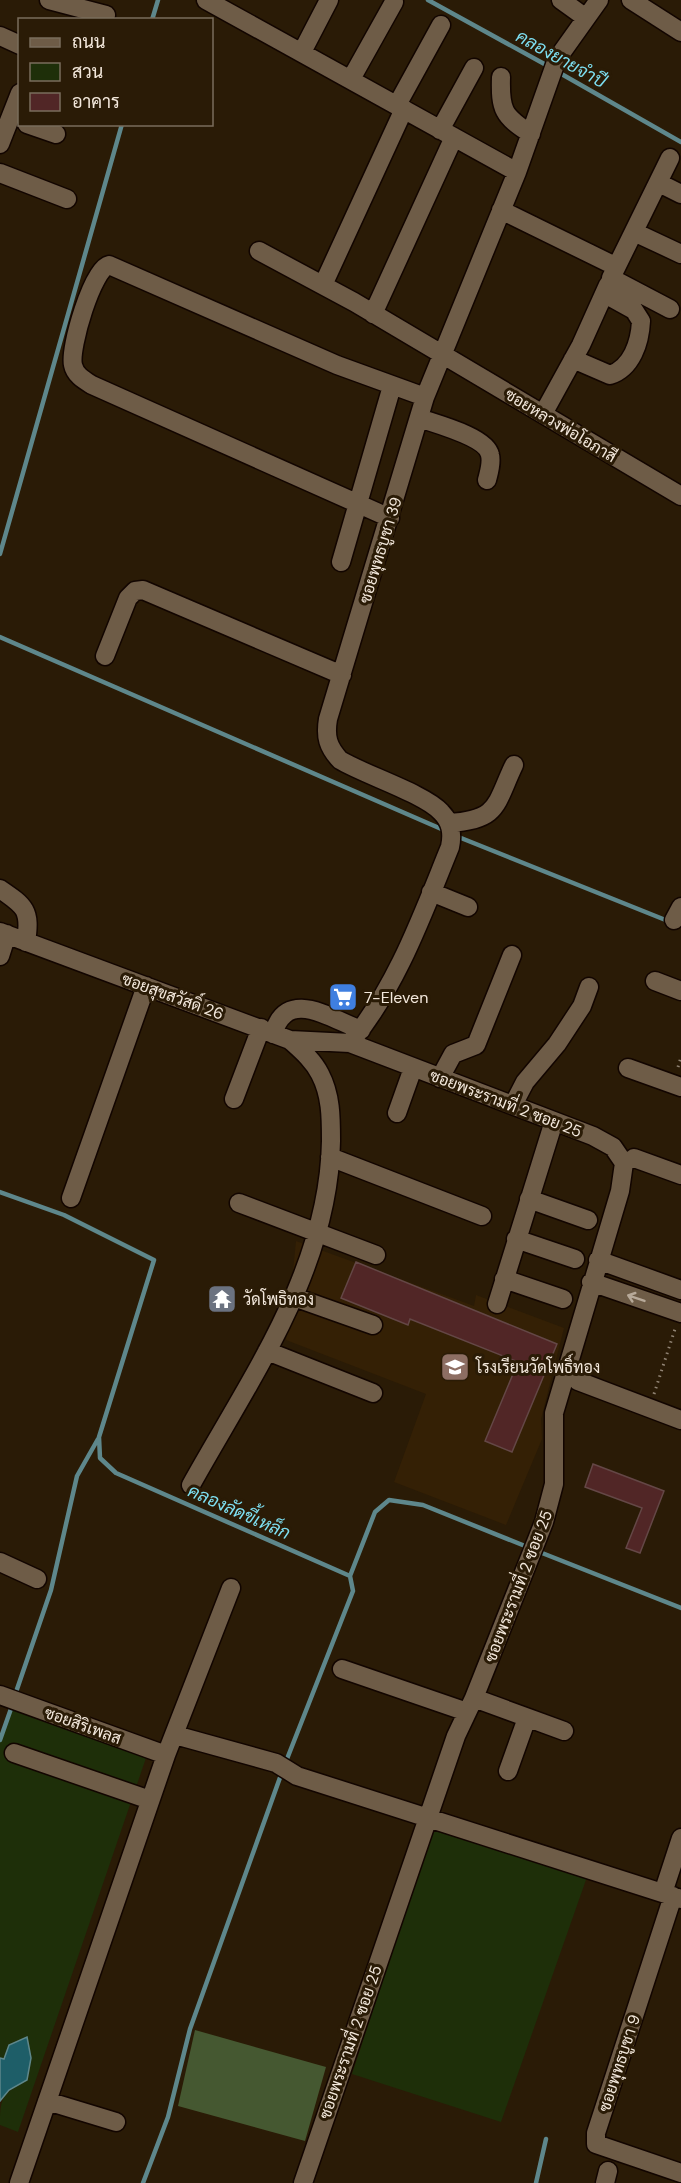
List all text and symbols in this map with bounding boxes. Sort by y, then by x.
legend [18,18,213,126]
water label: คลองยายจำปี [511,24,612,94]
text: ถนน [72,30,105,54]
text: สวน [72,60,103,84]
text: อาคาร [72,90,120,114]
street label: ซอยหลวงพ่อโอภาสี [501,383,621,467]
street label: ซอยพุทธบูชา 39 [354,494,408,606]
street label: ซอยสุขสวัสดิ์ 26 [119,964,228,1026]
supermarket icon: 7-Eleven [327,981,359,1013]
place label: 7-Eleven [364,987,428,1008]
street label: ซอยพระรามที่ 2 ซอย 25 [427,1061,586,1142]
temple icon: วัดโพธิทอง [206,1283,238,1315]
place label: วัดโพธิทอง [243,1288,314,1310]
one-way arrow [627,1291,646,1302]
school or university icon: โรงเรียนวัดโพธิ์ทอง [439,1351,471,1383]
place label: โรงเรียนวัดโพธิ์ทอง [475,1353,600,1378]
water label: คลองลัดขี้เหล็ก [184,1475,296,1545]
street label: ซอยพระรามที่ 2 ซอย 25 [476,1506,557,1665]
street label: ซอยสิริเพลส [41,1702,124,1749]
street label: ซอยพระรามที่ 2 ซอย 25 [310,1961,387,2122]
street label: ซอยพุทธบูชา 9 [594,2012,646,2115]

